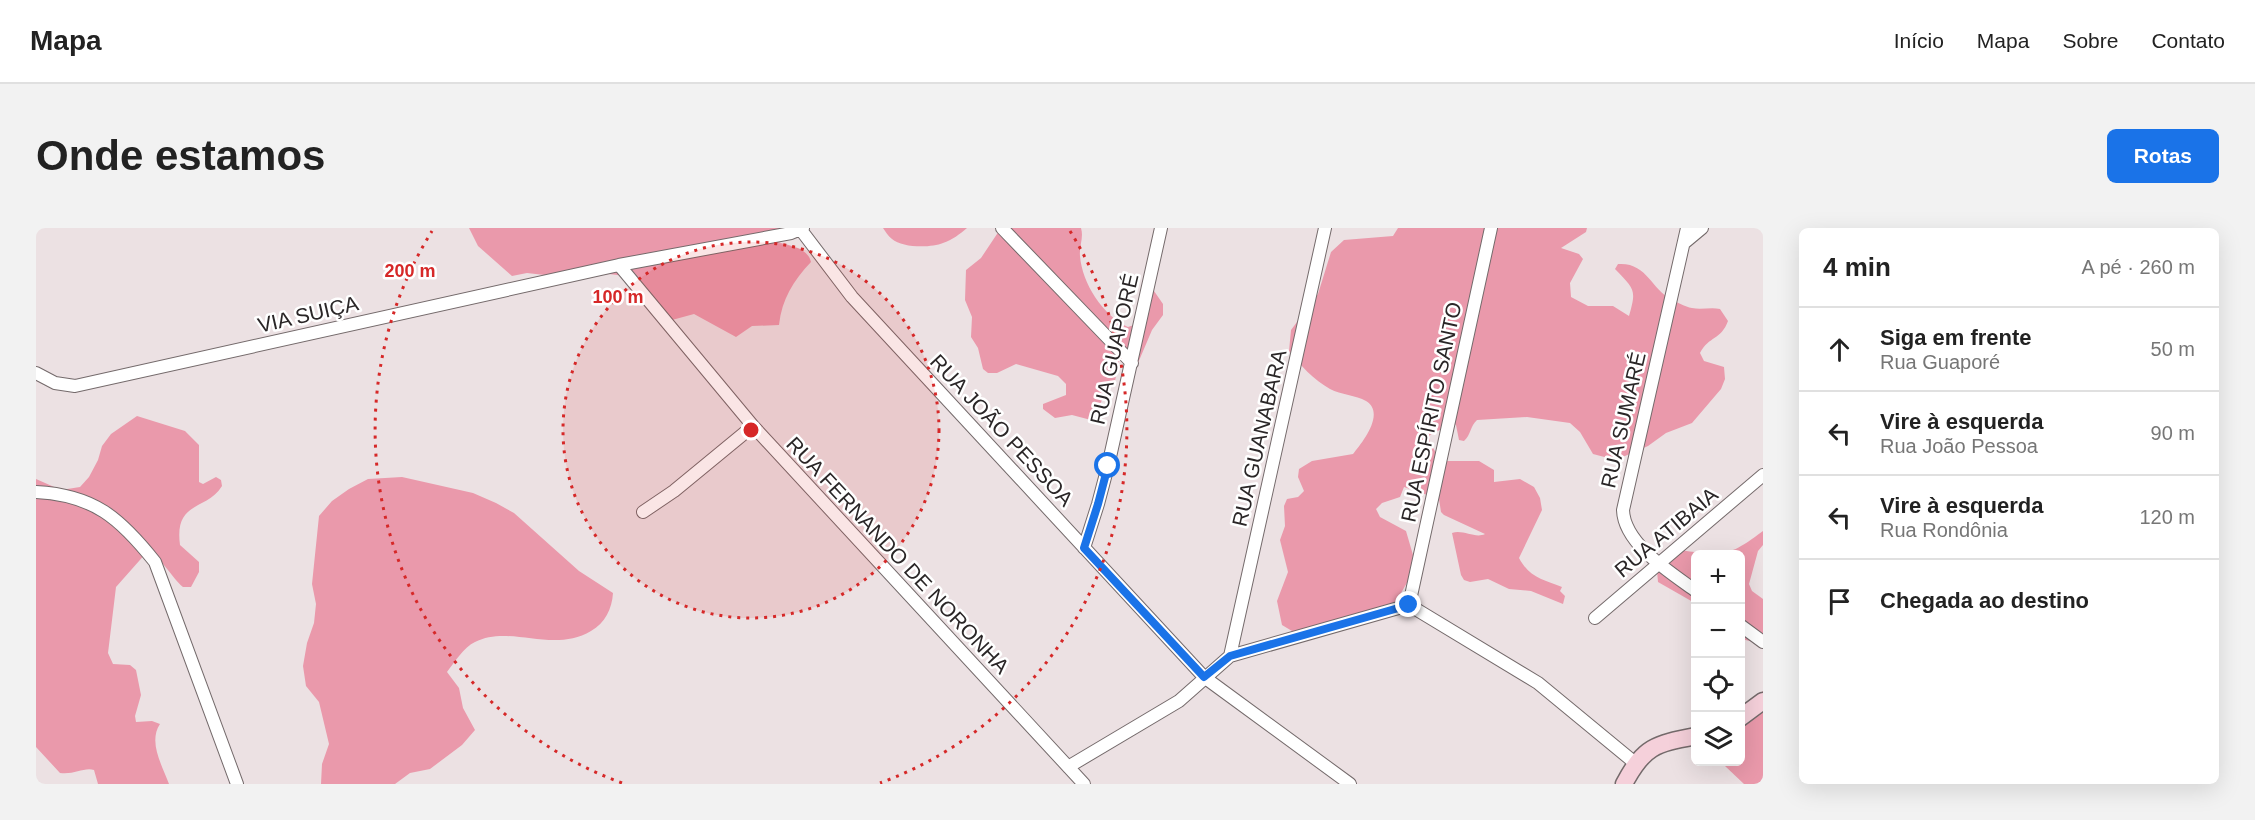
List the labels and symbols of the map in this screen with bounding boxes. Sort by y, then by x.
text: 200 m [384,261,436,281]
street label: RUA GUAPORÉ [1085,271,1143,427]
text: 100 m [592,287,644,307]
street label: VIA SUIÇA [255,291,361,337]
street label: RUA ESPÍRITO SANTO [1396,300,1466,524]
street label: RUA GUANABARA [1227,347,1291,529]
street label: RUA JOÃO PESSOA [926,350,1078,510]
street label: RUA SUMARÉ [1596,350,1650,490]
centre of rings [741,420,761,440]
street label: RUA FERNANDO DE NORONHA [782,432,1014,678]
route start [1094,452,1120,478]
street label: RUA ATIBAIA [1610,482,1722,582]
route end [1395,591,1421,617]

